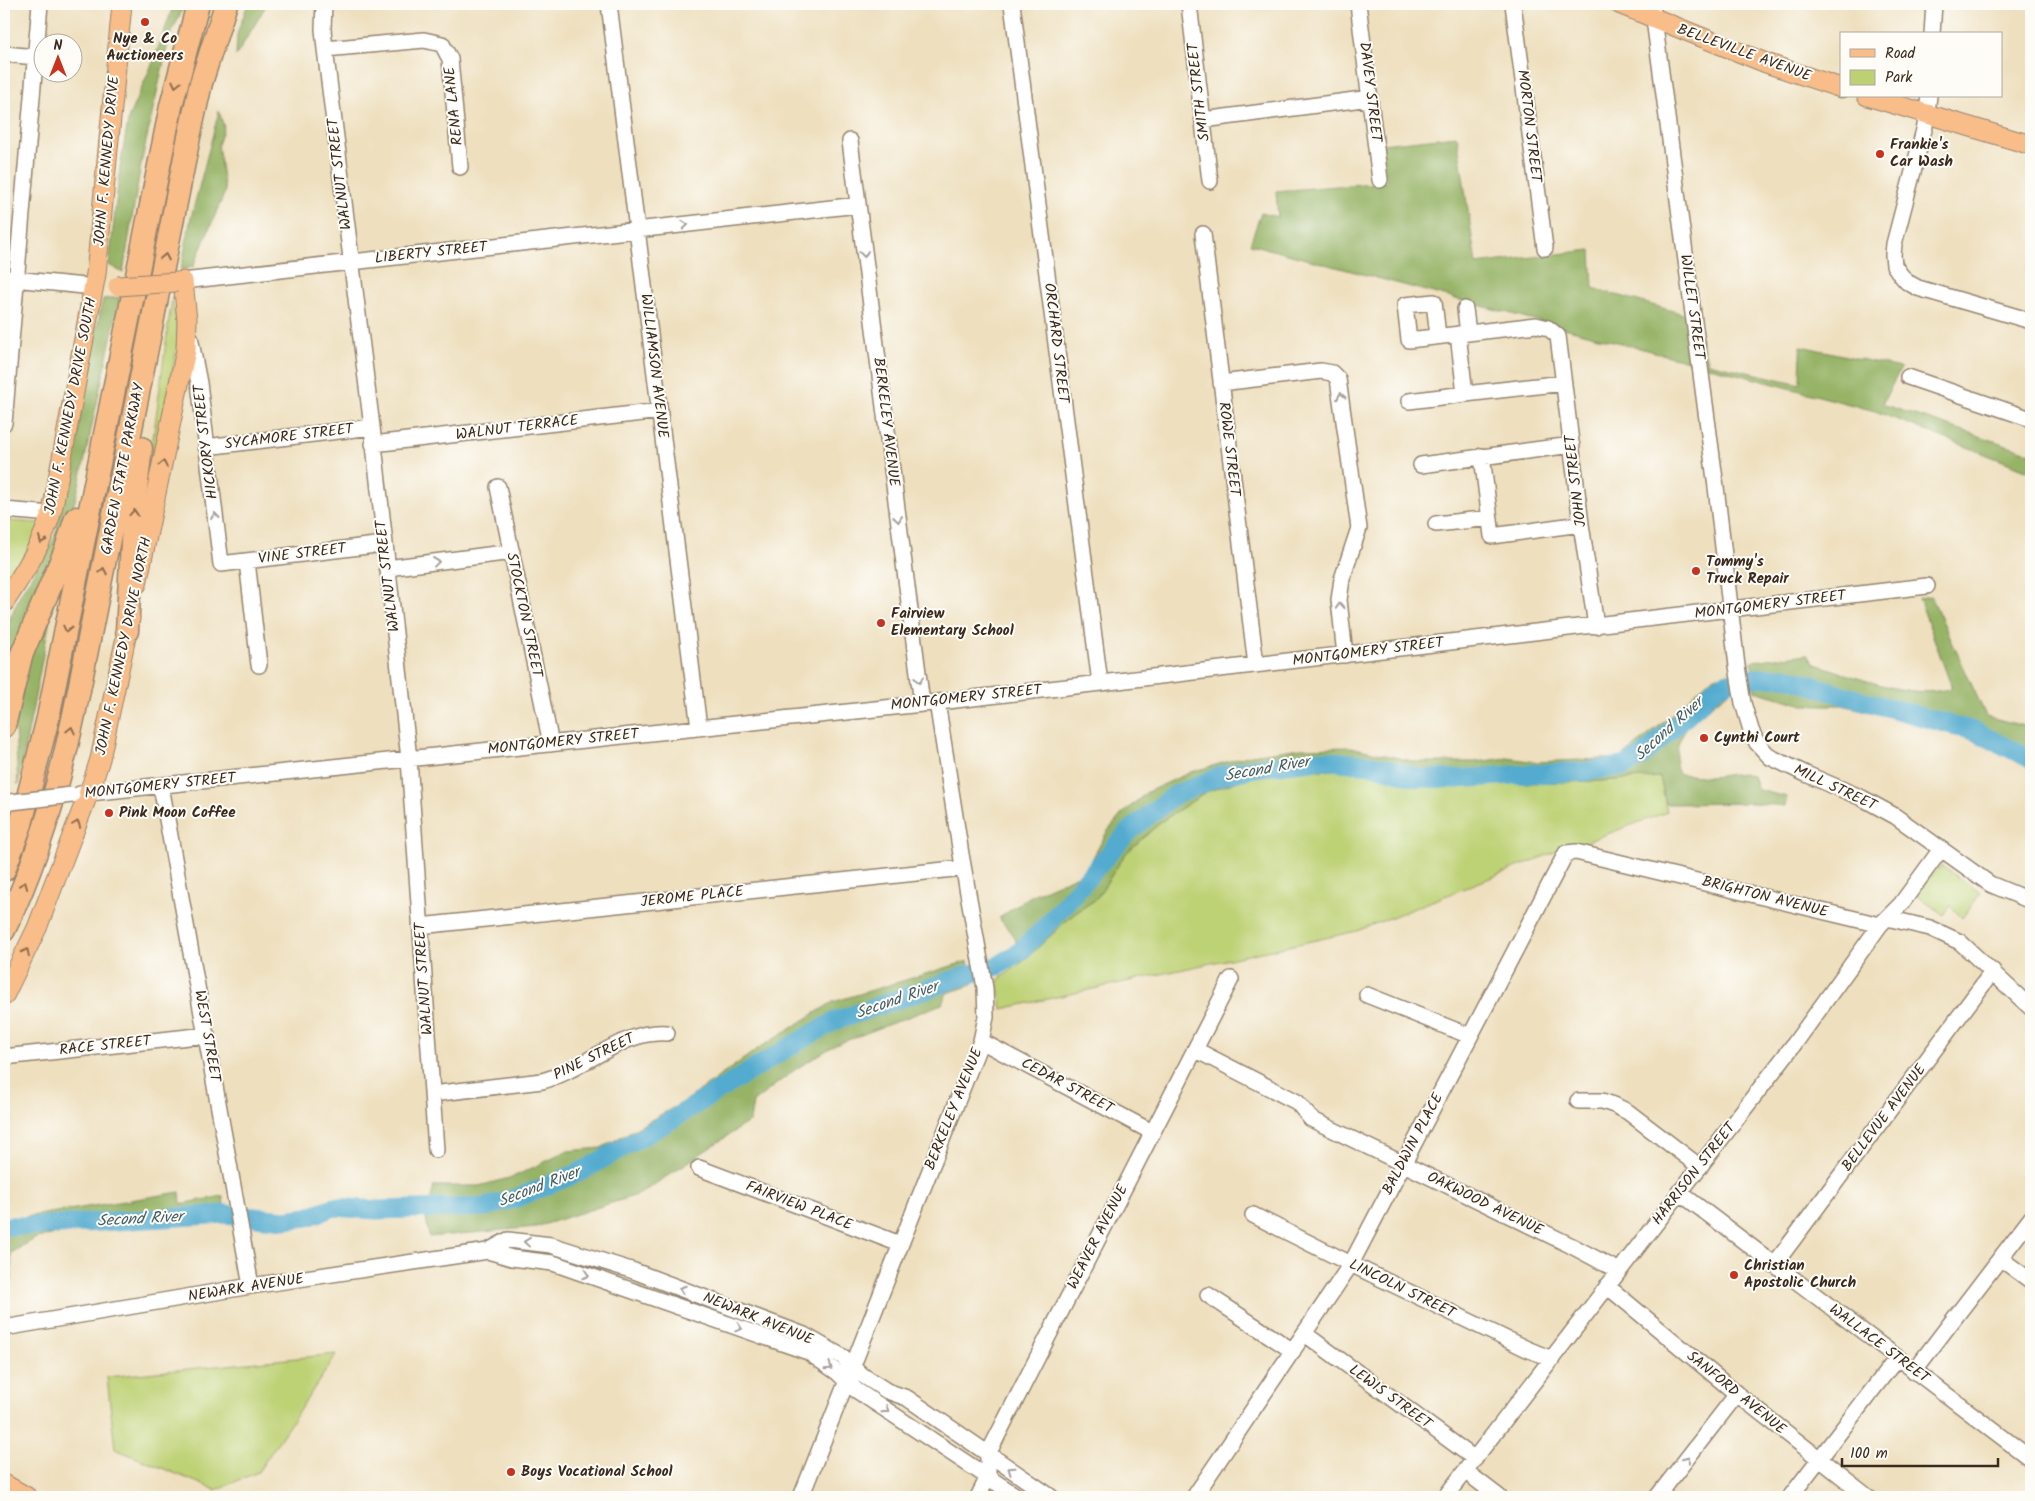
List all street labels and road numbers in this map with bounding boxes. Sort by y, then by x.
street label: BELLEVILLE AVENUE [1674,18,1816,89]
street label: SMITH STREET [1181,40,1217,143]
street label: DAVEY STREET [1352,41,1388,145]
street label: RENA LANE [438,64,470,147]
street label: MORTON STREET [1510,68,1548,186]
street label: JOHN F. KENNEDY DRIVE [88,74,127,247]
street label: WALNUT STREET [321,115,359,231]
street label: LIBERTY STREET [374,235,490,271]
street label: WILLET STREET [1673,253,1712,363]
street label: ORCHARD STREET [1037,282,1076,406]
street label: WILLIAMSON AVENUE [633,292,675,441]
street label: JOHN F. KENNEDY DRIVE SOUTH [38,295,104,517]
street label: BERKELEY AVENUE [866,356,906,489]
street label: GARDEN STATE PARKWAY [95,380,152,557]
street label: HICKORY STREET [187,381,225,501]
street label: ROWE STREET [1211,400,1247,499]
street label: WALNUT TERRACE [454,408,581,447]
street label: SYCAMORE STREET [223,417,357,457]
street label: JOHN STREET [1558,432,1594,528]
street label: WALNUT STREET [369,517,407,633]
street label: JOHN F. KENNEDY DRIVE NORTH [89,534,159,758]
street label: VINE STREET [257,536,349,571]
street label: STOCKTON STREET [499,551,549,681]
street label: MONTGOMERY STREET [1693,584,1849,626]
street label: MONTGOMERY STREET [1291,631,1447,673]
street label: MONTGOMERY STREET [889,678,1045,718]
street label: MONTGOMERY STREET [486,722,642,762]
street label: MILL STREET [1789,758,1882,819]
street label: MONTGOMERY STREET [83,766,239,806]
street label: BRIGHTON AVENUE [1699,870,1832,925]
street label: JEROME PLACE [639,880,746,914]
street label: WALNUT STREET [408,920,440,1036]
street label: WEST STREET [187,988,227,1086]
street label: PINE STREET [549,1026,641,1087]
street label: RACE STREET [58,1029,154,1063]
street label: BERKELEY AVENUE [919,1043,990,1174]
street label: CEDAR STREET [1016,1052,1119,1121]
street label: BELLEVUE AVENUE [1836,1058,1933,1177]
street label: BALDWIN PLACE [1376,1088,1451,1199]
street label: HARRISON STREET [1646,1116,1743,1231]
street label: OAKWOOD AVENUE [1423,1165,1548,1243]
street label: FAIRVIEW PLACE [742,1175,857,1238]
street label: WEAVER AVENUE [1061,1179,1135,1294]
street label: LINCOLN STREET [1345,1253,1461,1326]
street label: NEWARK AVENUE [186,1267,307,1309]
street label: NEWARK AVENUE [699,1286,818,1353]
street label: WALLACE STREET [1824,1298,1936,1391]
street label: SANFORD AVENUE [1681,1345,1792,1442]
street label: LEWIS STREET [1343,1359,1438,1437]

